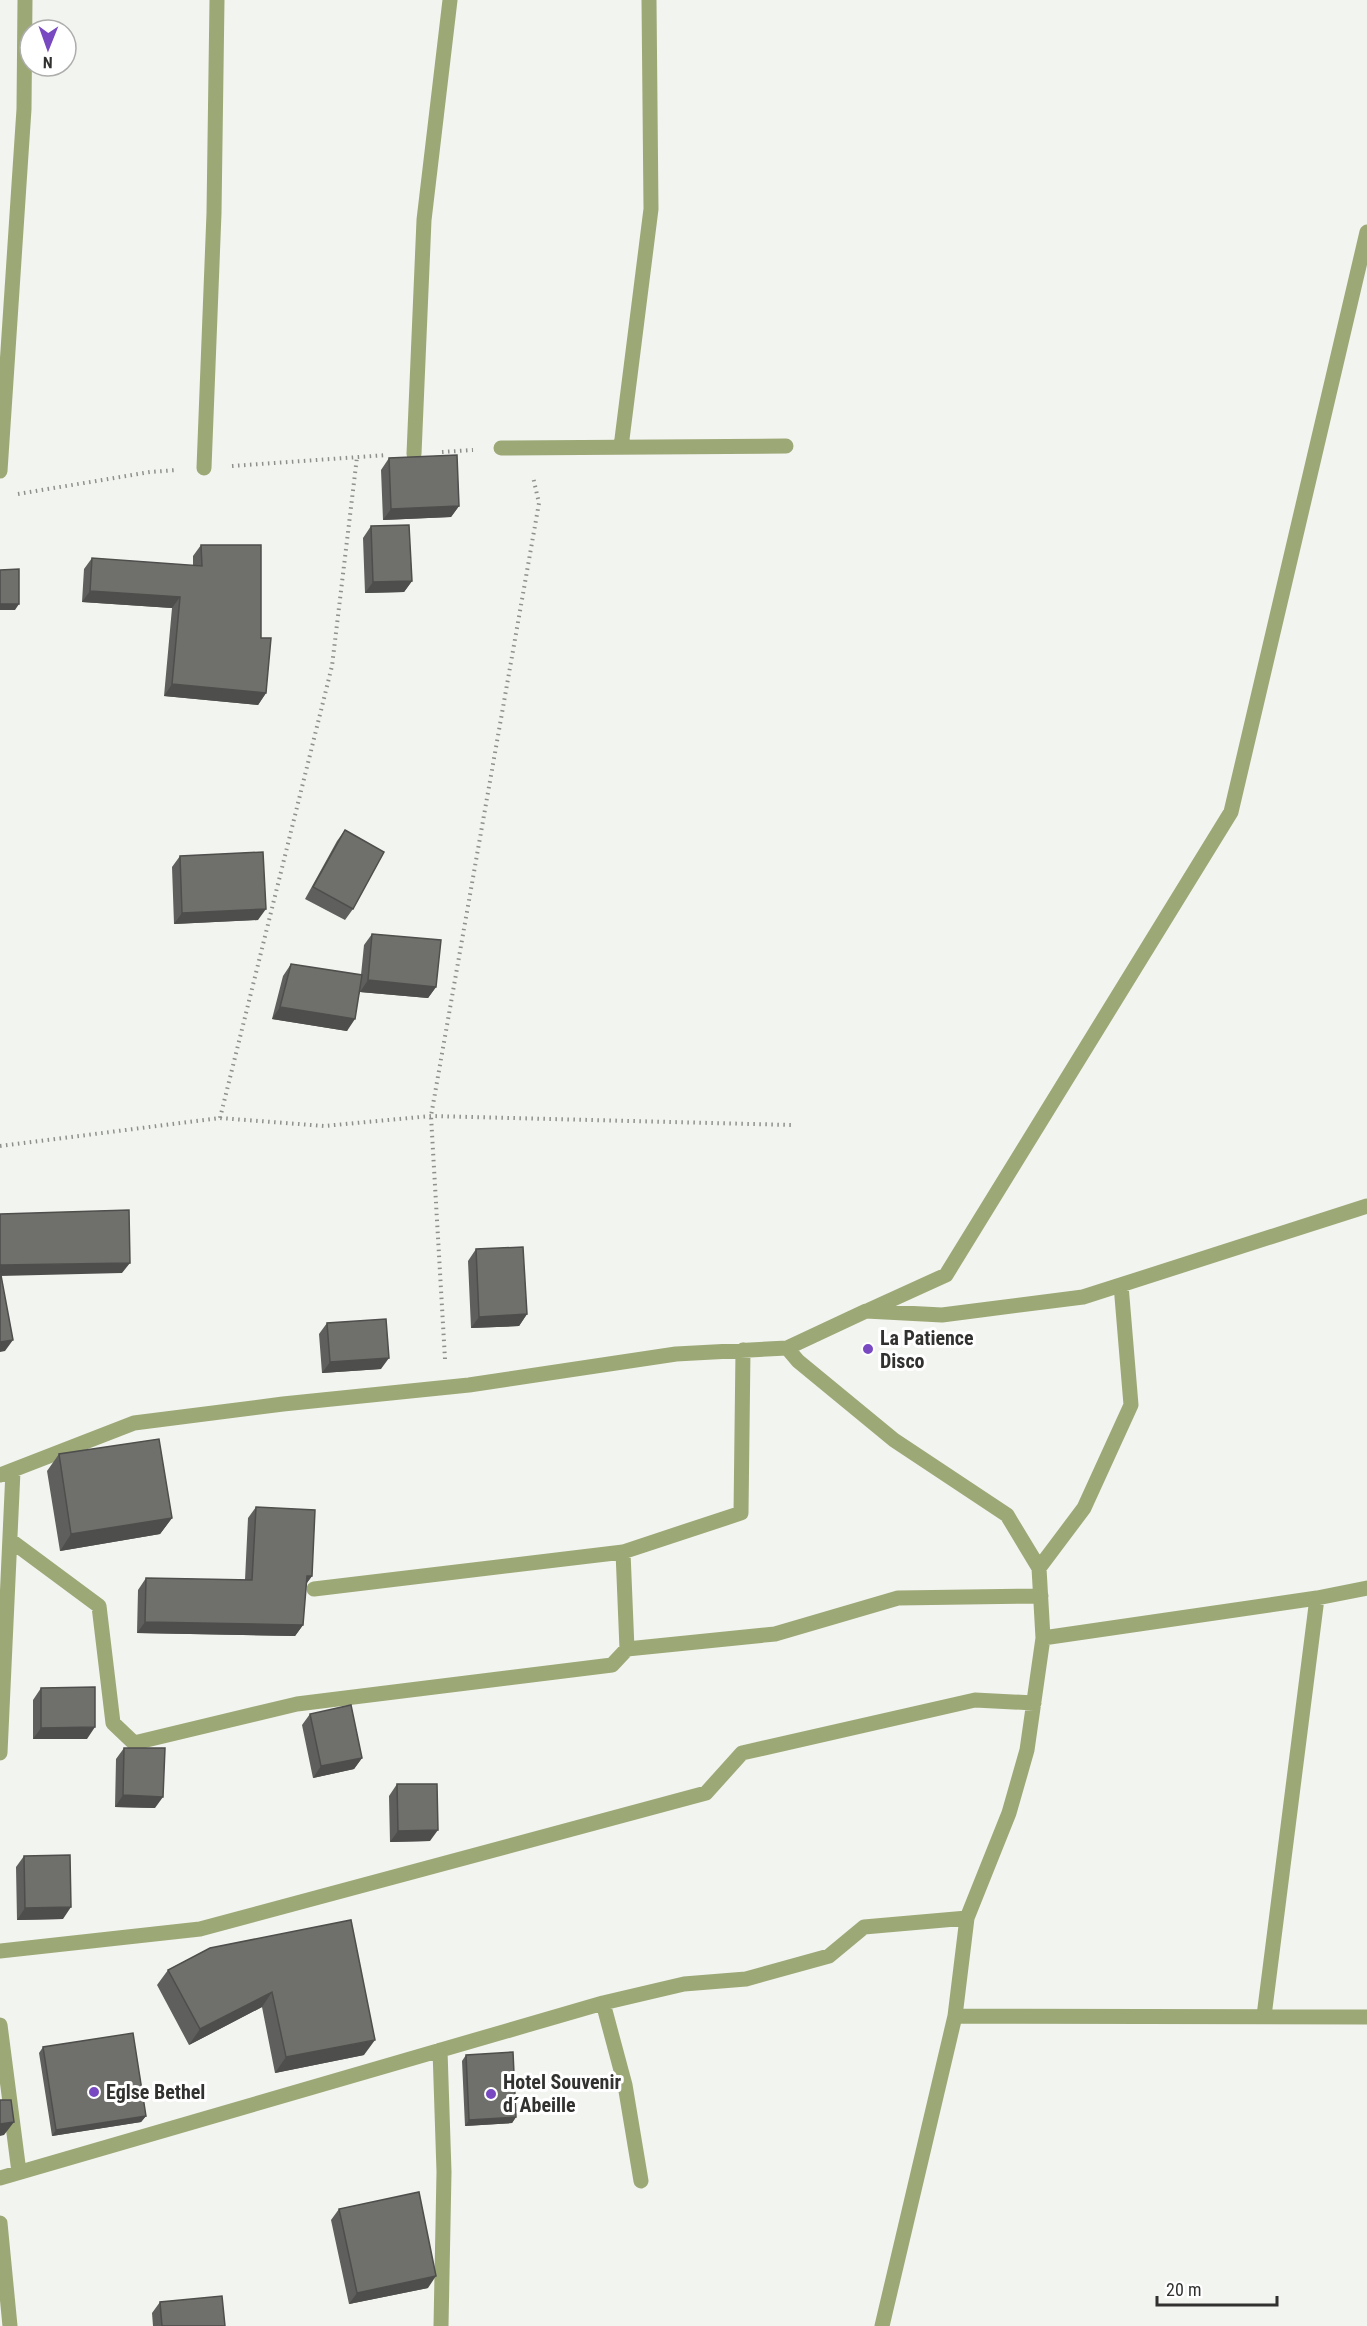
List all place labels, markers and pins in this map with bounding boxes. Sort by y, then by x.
place label: La Patience Disco [880,1326,974,1373]
marker: La Patience Disco [861,1342,875,1356]
place label: Hotel Souvenir d´Abeille [503,2070,621,2117]
place label: Eglse Bethel [106,2080,205,2104]
marker: Eglse Bethel [87,2085,101,2099]
marker: Hotel Souvenir d´Abeille [484,2087,498,2101]

